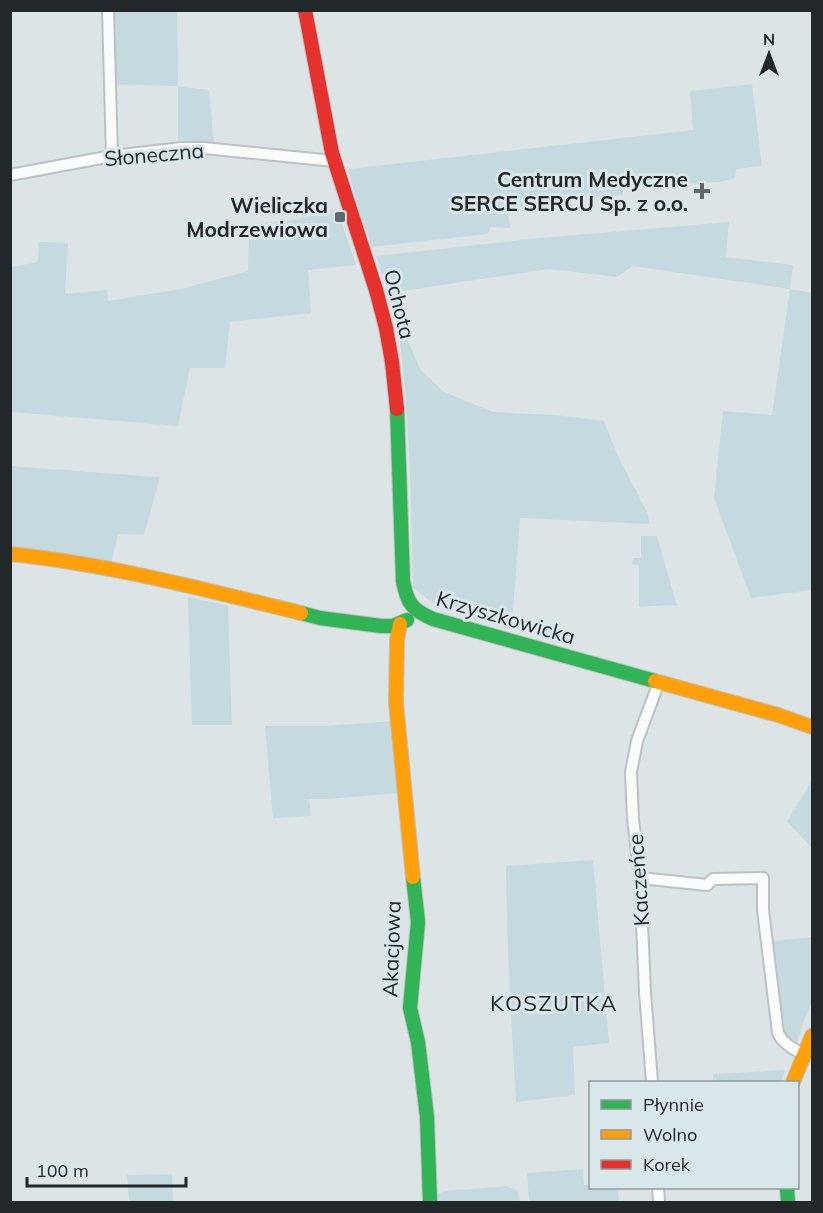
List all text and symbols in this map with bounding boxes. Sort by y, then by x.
north arrow [739,24,799,84]
text: N [763,29,775,49]
street label: Słoneczna [103,137,205,171]
place label: Centrum Medyczne SERCE SERCU Sp. z o.o. [450,166,688,216]
marker: Centrum Medyczne SERCE SERCU Sp. z o.o. [693,182,711,200]
place label: Wieliczka Modrzewiowa [186,192,328,242]
marker: Wieliczka Modrzewiowa [333,210,347,224]
street label: Ochota [379,267,421,341]
street label: Krzyszkowicka [434,585,578,649]
street label: Kaczeńce [622,833,654,927]
street label: Akacjowa [376,900,406,998]
district label: KOSZUTKA [490,989,618,1017]
legend [589,1081,799,1189]
text: Płynnie [643,1093,704,1116]
text: Wolno [643,1123,697,1146]
scale bar [27,1150,186,1188]
text: Korek [643,1153,691,1176]
text: 100 m [36,1159,89,1182]

